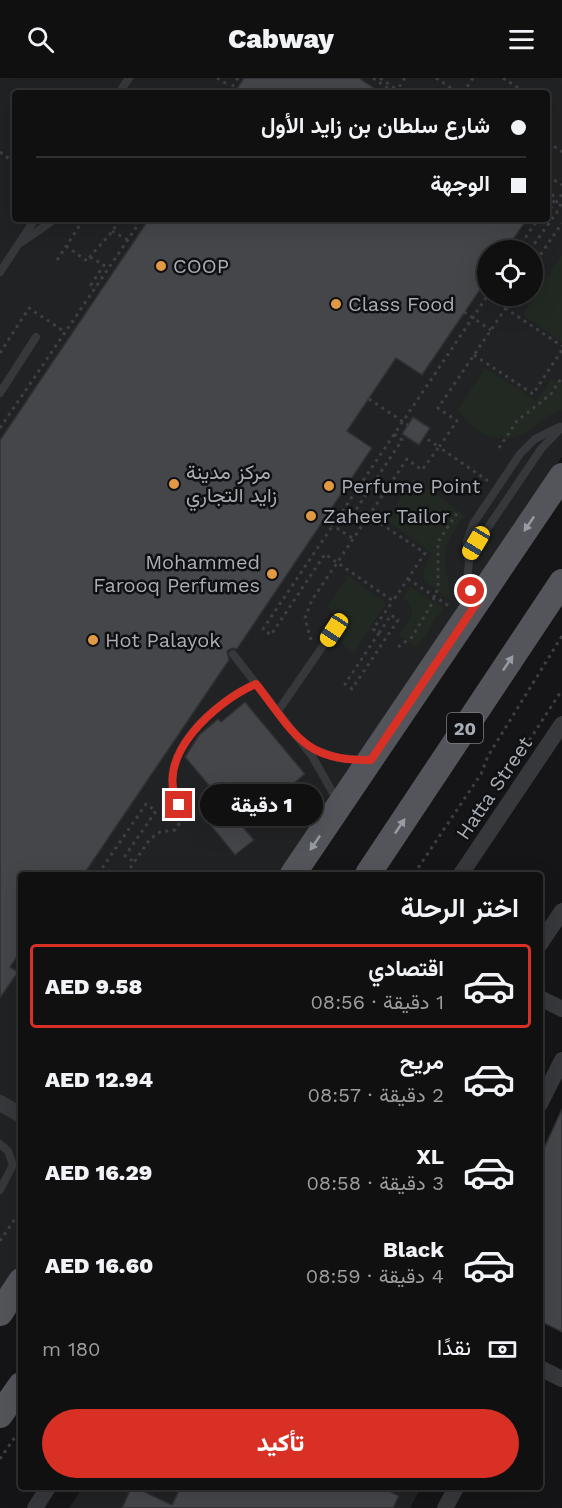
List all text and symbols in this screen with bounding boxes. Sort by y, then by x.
icon: search [24,23,57,56]
text: Cabway [228,23,334,55]
icon: menu [505,23,538,56]
text: شارع سلطان بن زايد الأول [261,113,490,138]
text: الوجهة [430,171,490,196]
map controls [477,240,543,306]
button: locate [477,240,543,306]
place label: COOP [173,254,229,278]
marker: COOP [154,259,168,273]
place label: Class Food [348,292,455,316]
marker: Class Food [329,297,343,311]
place label: مركز مدينة زايد التجاري [186,460,277,512]
place label: Perfume Point [341,474,481,498]
marker: مركز مدينة زايد التجاري [167,477,181,491]
marker: Perfume Point [322,479,336,493]
place label: Zaheer Tailor [323,504,449,528]
marker: Zaheer Tailor [304,509,318,523]
one-way arrow [524,516,535,532]
car [459,523,493,563]
place label: Mohammed Farooq Perfumes [93,550,260,597]
marker: Mohammed Farooq Perfumes [265,567,279,581]
route start [457,577,484,604]
car [317,610,351,650]
place label: Hot Palayok [105,628,221,652]
marker: Hot Palayok [86,633,100,647]
one-way arrow [502,656,514,672]
road number: 20 [447,713,483,743]
street label: Hatta Street [451,732,538,844]
callout: 1 دقيقة [200,784,323,826]
route end [165,791,192,818]
text: 1 دقيقة [231,793,292,817]
one-way arrow [394,818,405,834]
one-way arrow [309,834,321,850]
text: اختر الرحلة [401,892,519,924]
text: اقتصادي [368,956,444,981]
icon: car [462,959,516,1013]
text: AED 9.58 [45,974,142,999]
text: 1 دقيقة · 08:56 [310,990,444,1014]
text: مريح [400,1049,444,1074]
icon: car [462,1052,516,1106]
text: AED 12.94 [45,1067,153,1092]
text: 2 دقيقة · 08:57 [308,1083,444,1107]
text: XL [416,1144,444,1169]
icon: car [462,1145,516,1199]
text: AED 16.29 [45,1160,152,1185]
text: 3 دقيقة · 08:58 [306,1171,444,1195]
text: Black [383,1237,444,1262]
icon: car [462,1238,516,1292]
text: AED 16.60 [45,1253,153,1278]
text: 4 دقيقة · 08:59 [306,1264,444,1288]
icon: cash [486,1333,519,1366]
text: نقدًا [437,1335,471,1360]
text: 180 m [42,1337,100,1361]
button: تأكيد [42,1409,519,1478]

